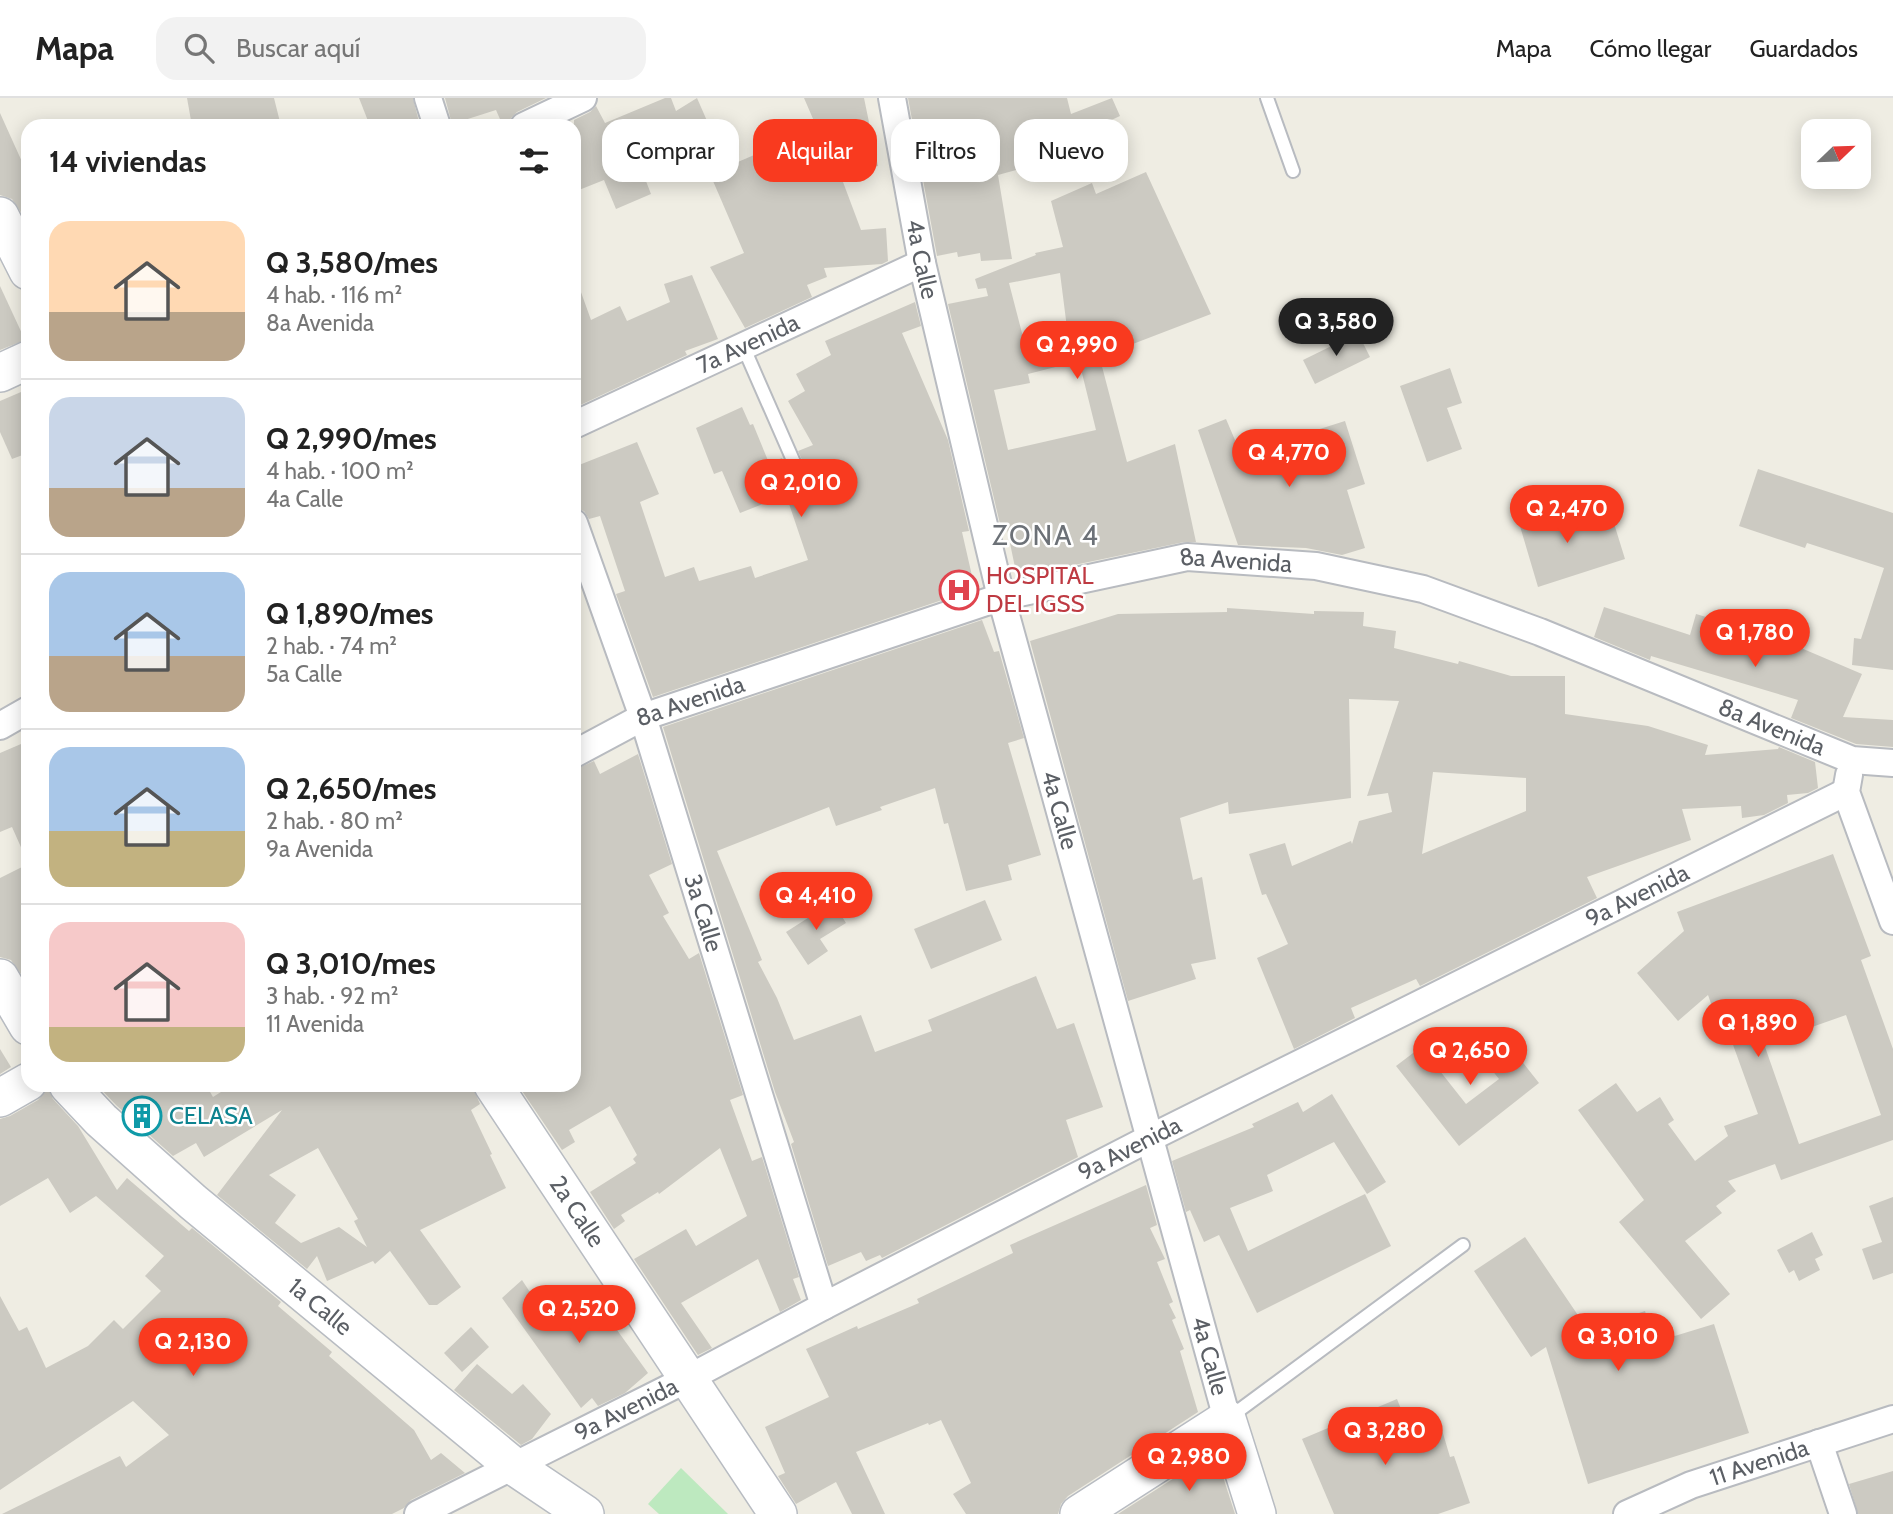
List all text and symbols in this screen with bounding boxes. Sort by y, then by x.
search box [156,17,646,80]
text: Mapa [35,28,114,68]
icon: search [180,29,218,67]
text: Buscar aquí [236,32,360,64]
text: Mapa [1496,34,1552,63]
text: Cómo llegar [1590,34,1711,63]
text: Guardados [1749,34,1858,63]
chip: Comprar [602,119,739,182]
chip: Alquilar [753,119,877,182]
chip: Filtros [891,119,1000,182]
chip: Nuevo [1014,119,1128,182]
north arrow [1801,119,1871,189]
map controls [1801,119,1871,189]
icon: filters [515,142,553,180]
text: 14 viviendas [49,143,206,180]
street label: 4a Calle [900,217,945,302]
text: Q 3,580/mes [266,244,438,281]
icon: home [105,249,189,333]
text: 4 hab. · 116 m² [266,281,402,309]
pin: Q 3,580 [1271,299,1401,358]
street label: 7a Avenida [692,307,804,380]
text: Q 3,580 [1295,307,1377,335]
text: 8a Avenida [266,309,374,337]
pin: Q 2,990 [1012,322,1142,381]
text: Q 2,990 [1036,330,1118,358]
text: Q 2,990/mes [266,420,437,457]
icon: home [105,425,189,509]
pin: Q 4,770 [1224,430,1354,489]
text: Q 4,770 [1248,438,1330,466]
text: 4 hab. · 100 m² [266,457,414,485]
pin: Q 2,010 [736,460,866,519]
text: Q 2,010 [761,468,841,496]
text: 4a Calle [266,485,343,513]
pin: Q 2,470 [1502,486,1632,545]
text: Q 2,470 [1526,494,1608,522]
district label: ZONA 4 [992,518,1100,552]
street label: 8a Avenida [1177,541,1293,578]
place label: HOSPITAL DEL IGSS [986,561,1094,618]
hospital icon: HOSPITAL DEL IGSS [938,569,980,611]
text: Q 1,890/mes [266,595,434,632]
icon: home [105,600,189,684]
pin: Q 1,780 [1690,610,1820,669]
text: Q 1,780 [1716,618,1794,646]
text: 2 hab. · 74 m² [266,632,397,660]
text: 5a Calle [266,660,342,688]
street label: 8a Avenida [632,669,748,732]
street label: 8a Avenida [1714,692,1830,762]
street label: 4a Calle [1035,767,1085,853]
text: Q 2,650/mes [266,770,436,807]
icon: home [105,775,189,859]
text: 2 hab. · 80 m² [266,807,403,835]
text: 9a Avenida [266,835,373,863]
street label: 9a Avenida [1580,857,1694,933]
street label: 3a Calle [678,871,729,955]
pin: Q 4,410 [751,872,881,932]
text: Q 4,410 [775,881,857,909]
text: Q 3,010/mes [266,945,436,982]
icon: home [105,950,189,1034]
text: 3 hab. · 92 m² [266,982,398,1010]
pin: Q 1,890 [1693,1000,1823,1059]
text: Q 1,890 [1718,1008,1798,1036]
text: 11 Avenida [266,1010,364,1038]
pin: Q 2,650 [1405,1028,1535,1087]
text: Q 2,650 [1429,1036,1511,1064]
building icon: CELASA [121,1095,163,1137]
place label: CELASA [169,1101,253,1130]
street label: 9a Avenida [1073,1110,1186,1187]
street label: 2a Calle [543,1170,612,1252]
street label: 1a Calle [282,1271,358,1341]
pin: Q 2,520 [514,1286,644,1345]
text: Q 2,520 [539,1294,619,1322]
street label: 4a Calle [1185,1313,1235,1399]
pin: Q 3,010 [1553,1314,1683,1373]
pin: Q 2,130 [128,1318,258,1378]
text: Q 3,010 [1577,1322,1659,1350]
text: Q 2,130 [155,1327,231,1355]
street label: 9a Avenida [570,1371,683,1447]
pin: Q 3,280 [1320,1408,1450,1467]
text: Q 3,280 [1344,1416,1426,1444]
street label: 11 Avenida [1706,1432,1813,1492]
pin: Q 2,980 [1124,1434,1254,1493]
text: Q 2,980 [1148,1442,1230,1470]

